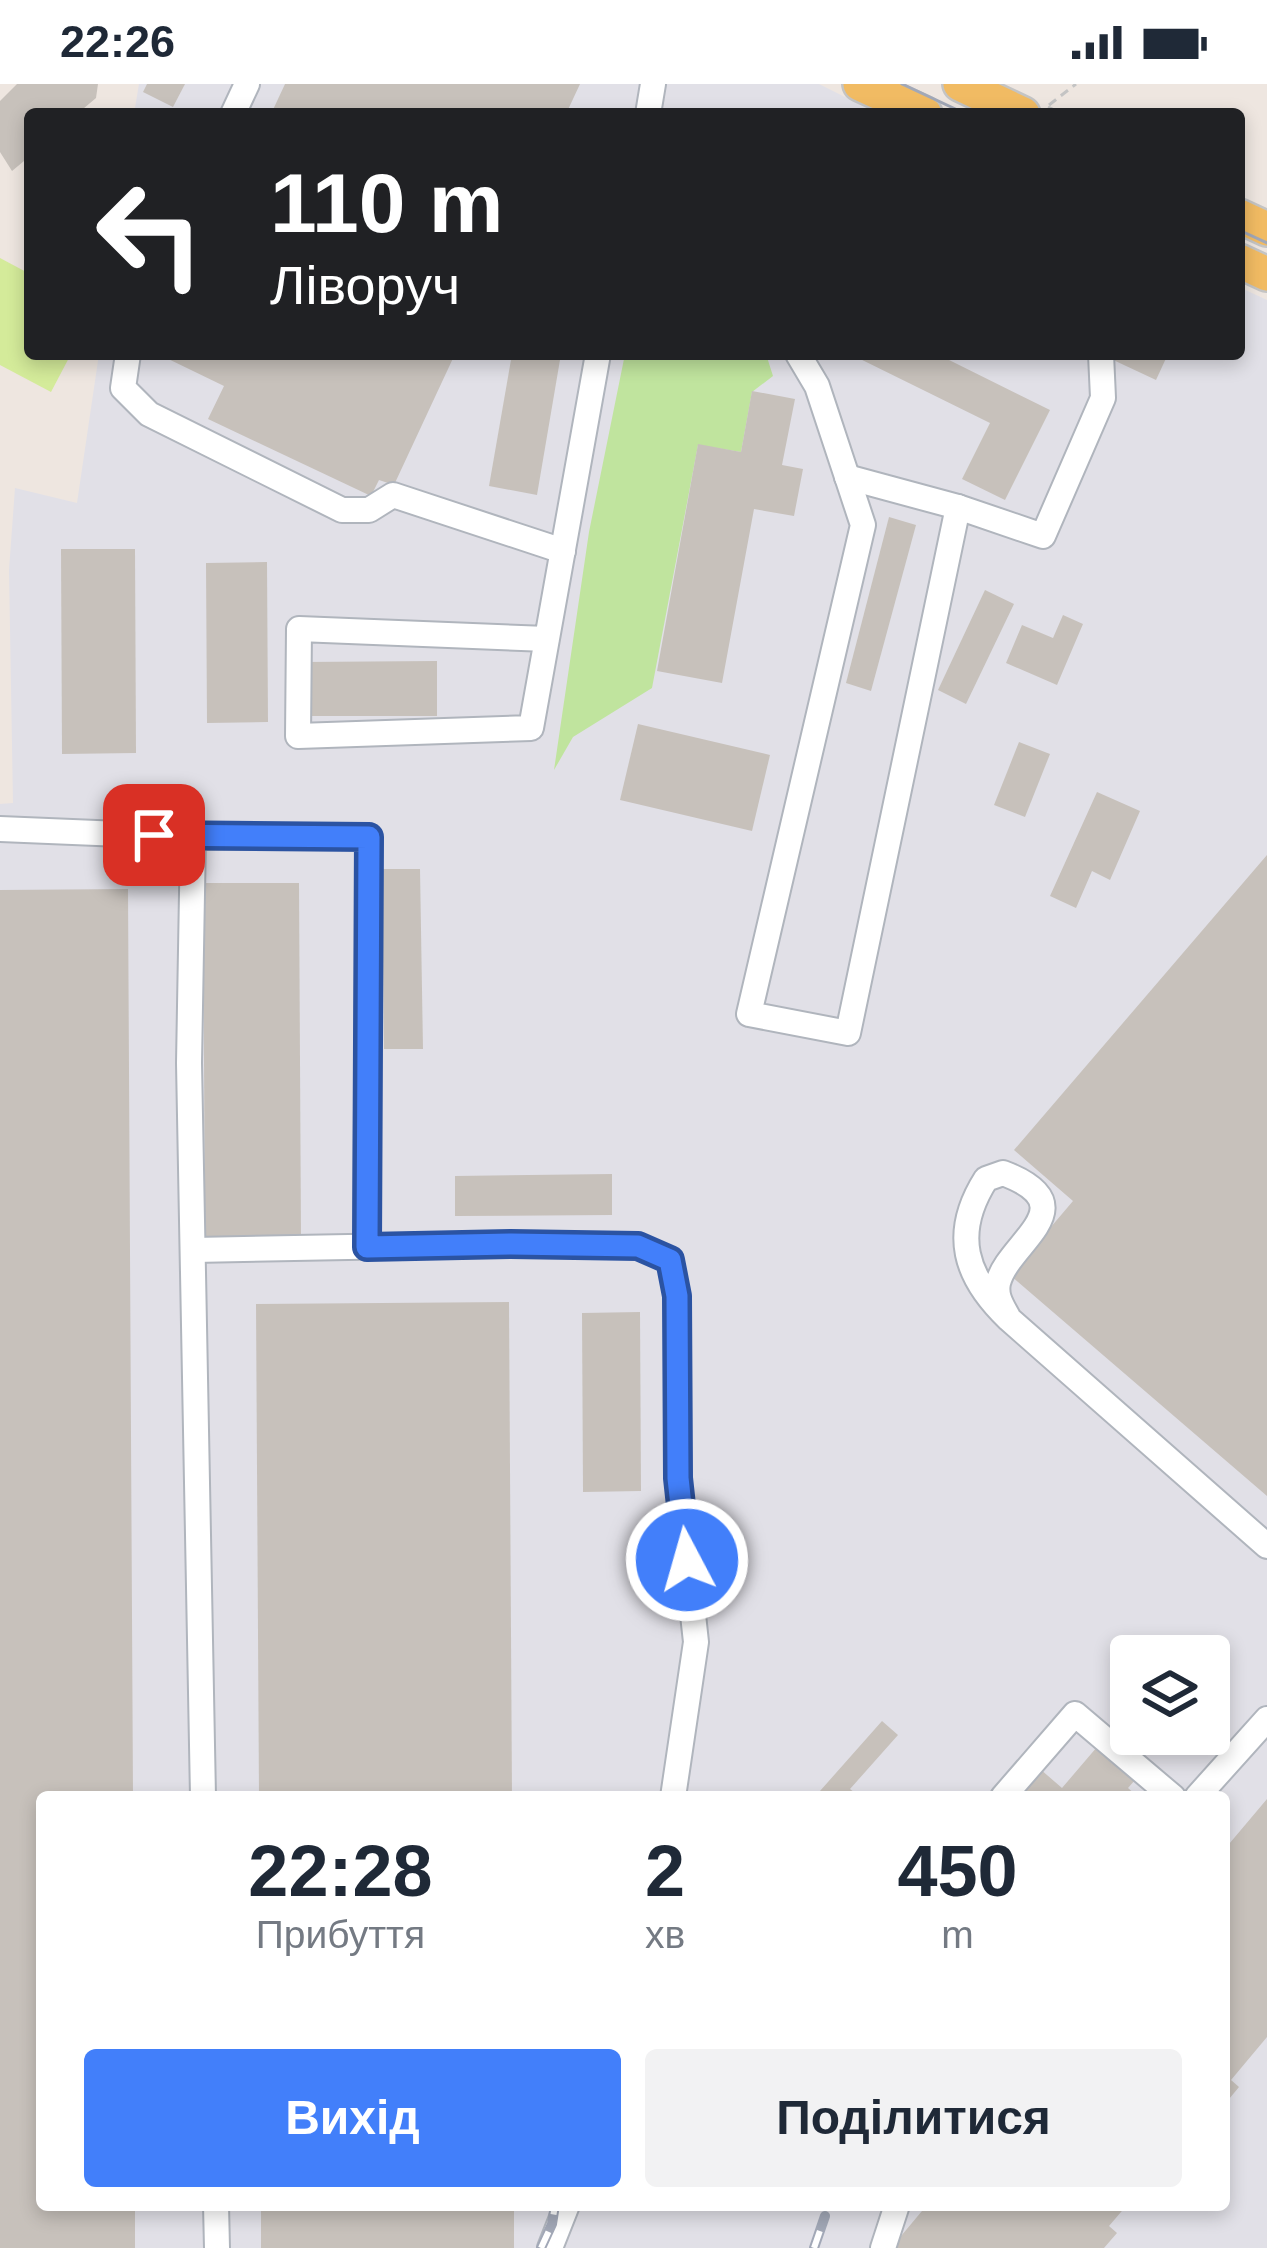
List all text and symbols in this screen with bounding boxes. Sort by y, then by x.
text: 22:26 [60,16,175,67]
icon: left [72,156,228,312]
text: 110 m [270,156,504,250]
text: Ліворуч [270,255,460,315]
pin [103,784,205,886]
icon: arrive [121,802,187,868]
position arrow [624,1497,750,1623]
map controls [1110,1635,1230,1755]
button: layers [1110,1635,1230,1755]
text: 22:28 [248,1831,433,1911]
text: 2 [645,1831,685,1911]
text: 450 [897,1831,1018,1911]
text: Прибуття [256,1913,425,1956]
text: хв [645,1913,685,1956]
text: m [941,1913,974,1956]
button: Вихід [84,2049,621,2187]
button: Поділитися [645,2049,1182,2187]

